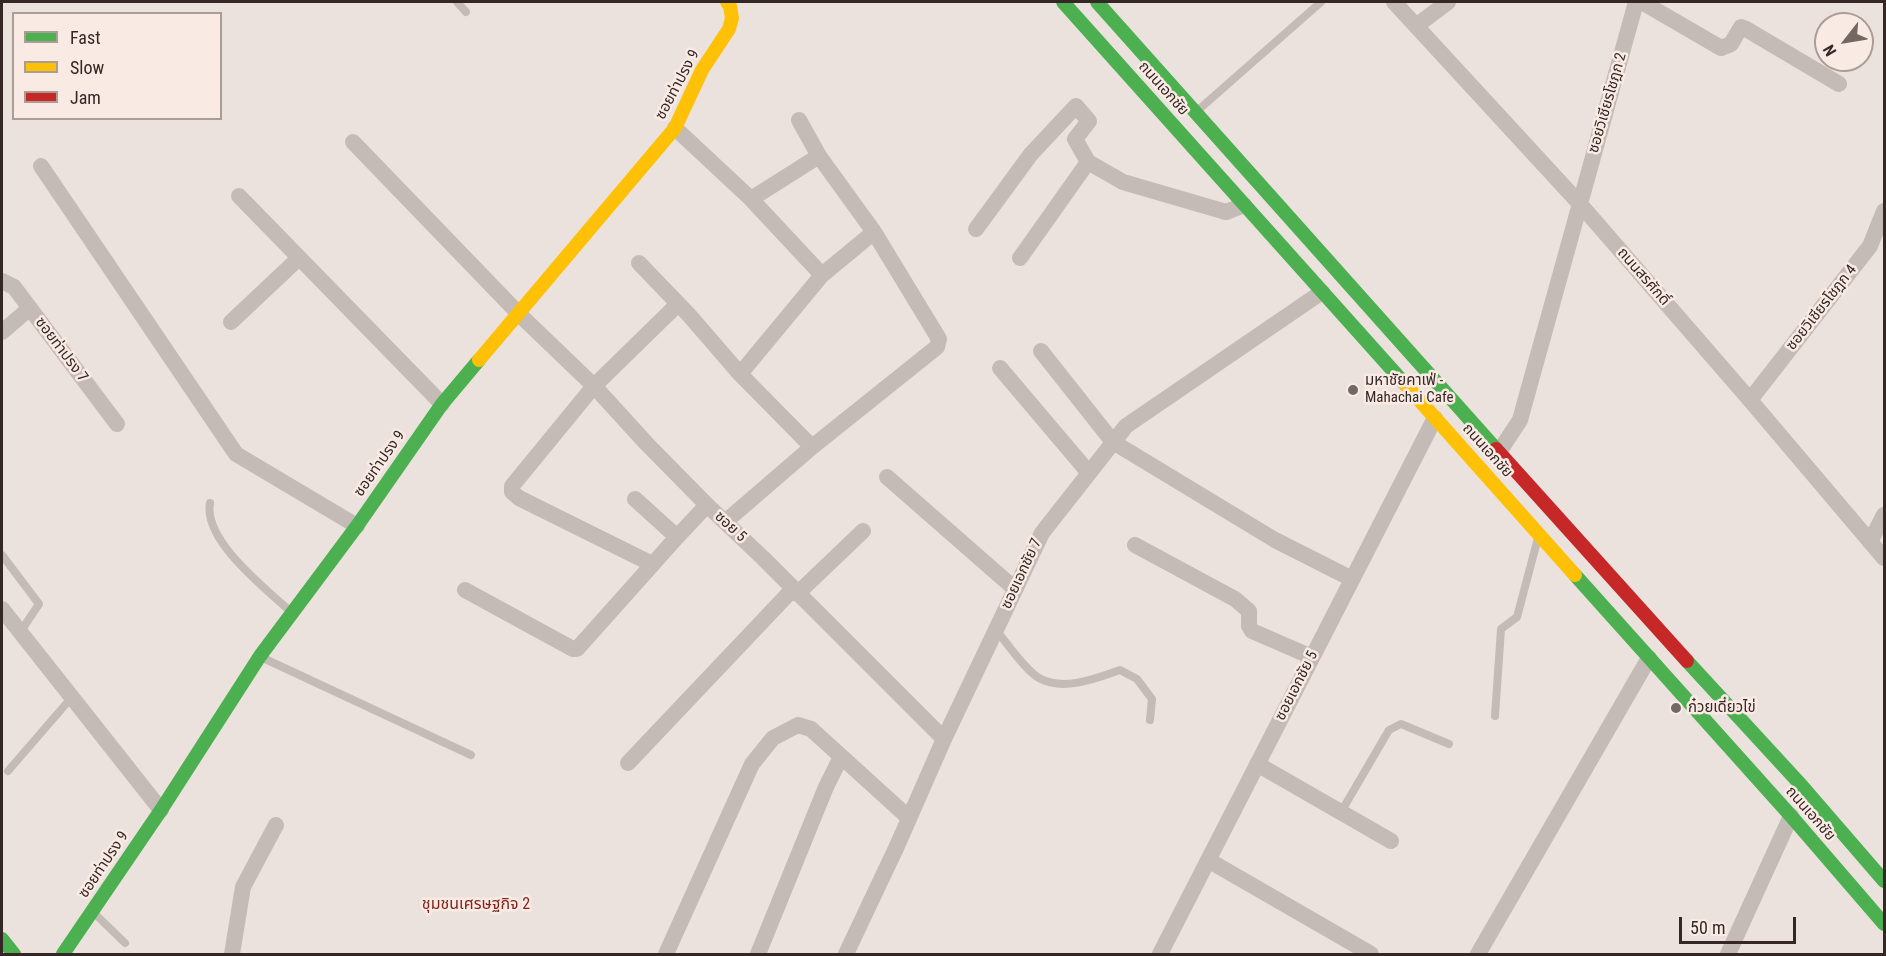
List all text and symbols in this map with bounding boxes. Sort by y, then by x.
legend [12,12,222,120]
north arrow [1814,12,1874,72]
text: Fast [70,27,101,48]
text: N [1819,41,1841,60]
street label: ซอยท่าปรง 9 [652,47,704,123]
street label: ซอยวิเชียรโชฎก 2 [1585,51,1631,155]
text: Slow [70,57,104,78]
street label: ถนนเอกชัย [1134,58,1192,120]
text: Jam [70,87,101,108]
street label: ถนนสรศักดิ์ [1613,244,1673,310]
street label: ซอยวิเชียรโชฎก 4 [1783,262,1861,354]
street label: ซอยท่าปรง 7 [31,314,91,386]
place label: มหาชัยคาเฟ่ - Mahachai Cafe [1365,372,1453,407]
marker: มหาชัยคาเฟ่ - Mahachai Cafe [1346,383,1360,397]
street label: ถนนเอกชัย [1458,420,1516,482]
street label: ซอยท่าปรง 9 [351,428,409,500]
street label: ซอย 5 [710,508,750,546]
street label: ซอยเอกชัย 7 [998,536,1046,612]
street label: ซอยเอกชัย 5 [1272,648,1322,724]
place label: ก๋วยเดี๋ยวไข่ [1688,699,1756,717]
marker: ก๋วยเดี๋ยวไข่ [1669,701,1683,715]
street label: ถนนเอกชัย [1781,783,1839,845]
street label: ซอยท่าปรง 9 [75,828,133,902]
district label: ชุมชนเศรษฐกิจ 2 [422,895,530,915]
scale bar [1682,905,1799,943]
text: 50 m [1690,917,1725,938]

